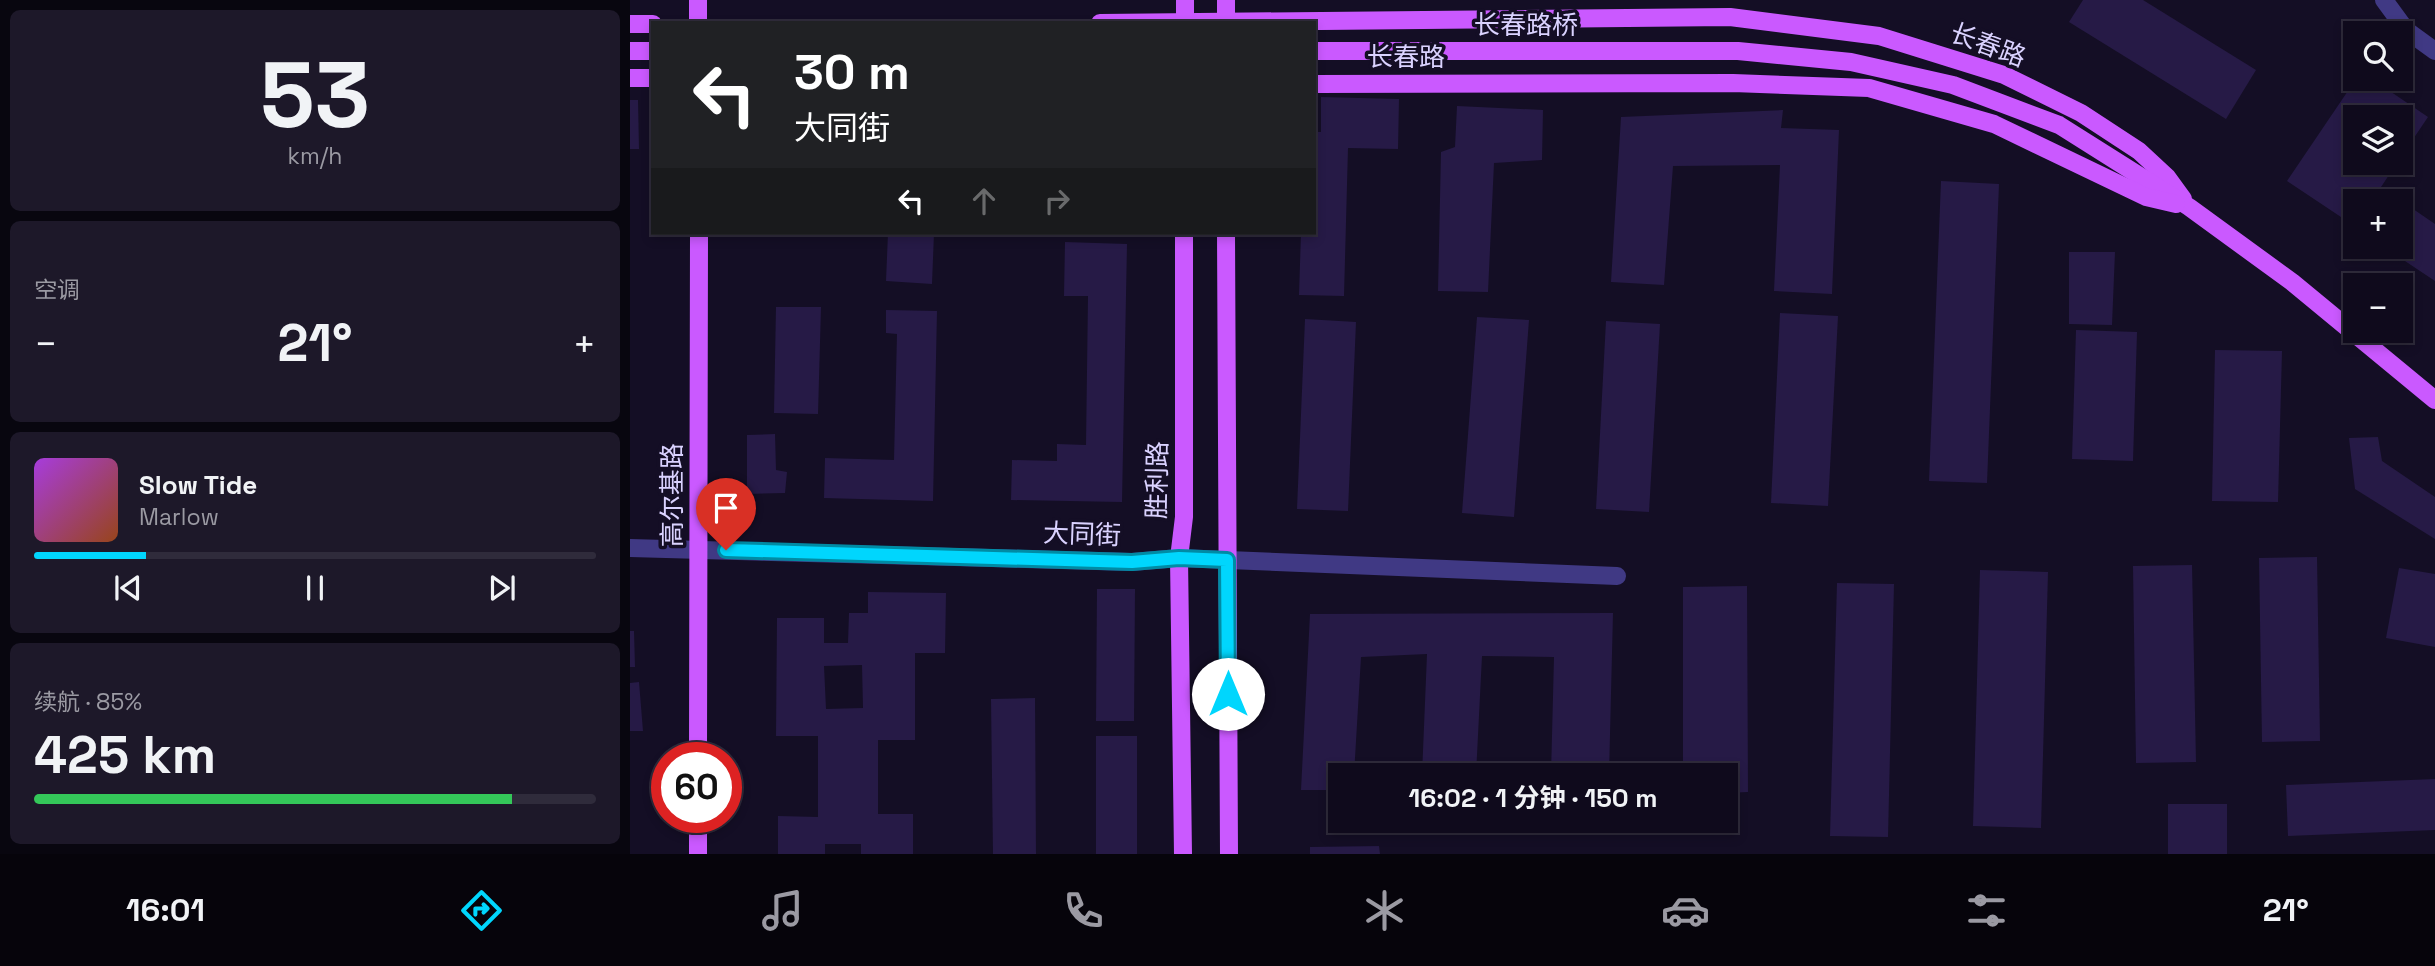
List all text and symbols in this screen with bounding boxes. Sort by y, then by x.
street label: 长春路桥 [1474,8,1578,42]
street label: 长春路 [1946,16,2030,74]
map controls [2343,21,2413,343]
button: search [2343,21,2413,91]
text: 53 [260,37,370,154]
street label: 长春路 [1367,40,1445,74]
text: 30 m [794,41,910,103]
icon: left [679,49,770,140]
button: layers [2343,105,2413,175]
text: 大同街 [794,108,890,148]
text: km/h [288,141,342,171]
icon: left [892,182,930,220]
icon: ahead [965,182,1003,220]
icon: right [1038,182,1076,220]
button: + [2343,189,2413,259]
button: − [2343,273,2413,343]
text: 空调 [34,275,80,305]
text: 21° [278,310,352,376]
text: − [34,320,58,368]
text: + [572,320,596,368]
street label: 胜利路 [1139,441,1175,519]
street label: 高尔基路 [655,443,689,547]
text: Slow Tide [139,468,257,502]
pin [696,478,756,550]
icon: arrive [707,489,745,527]
text: Marlow [139,502,219,532]
street label: 大同街 [1042,516,1122,552]
icon: previous [109,569,147,607]
icon: pause [296,569,334,607]
icon: next [483,569,521,607]
position arrow [1191,657,1265,731]
text: 续航 · 85% [34,687,142,717]
text: 425 km [34,722,216,788]
speed limit sign: 60 [651,742,742,833]
text: 16:02 · 1 分钟 · 150 m [1409,781,1657,815]
icon: directions [457,886,506,935]
icon: music [758,886,807,935]
icon: phone [1059,886,1108,935]
icon: climate [1360,886,1409,935]
icon: car [1661,886,1710,935]
icon: filters [1962,886,2011,935]
text: 16:01 [126,890,205,930]
text: 21° [2263,890,2309,930]

